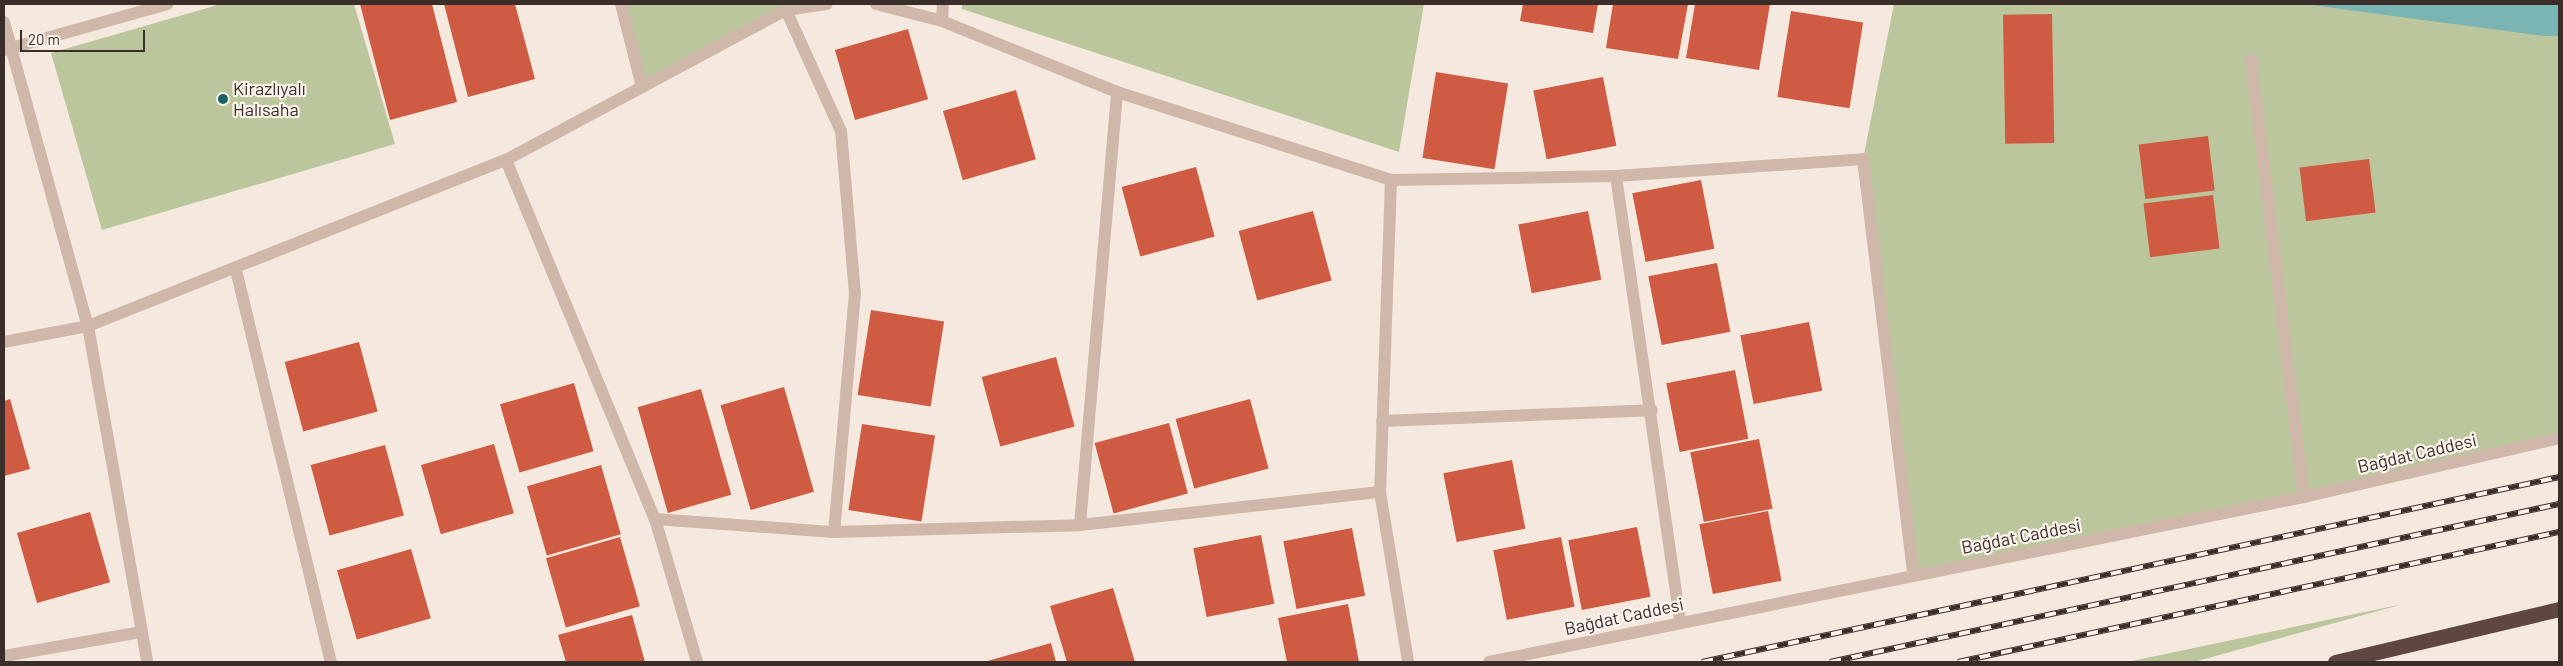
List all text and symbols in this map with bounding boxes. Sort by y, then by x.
scale bar [22,20,148,52]
text: 20 m [28,30,60,48]
place label: Kirazlıyalı Halısaha [233,78,306,120]
marker: Kirazlıyalı Halısaha [217,93,229,105]
street label: Bağdat Caddesi [2355,429,2479,477]
street label: Bağdat Caddesi [1959,514,2083,558]
street label: Bağdat Caddesi [1562,593,1686,639]

